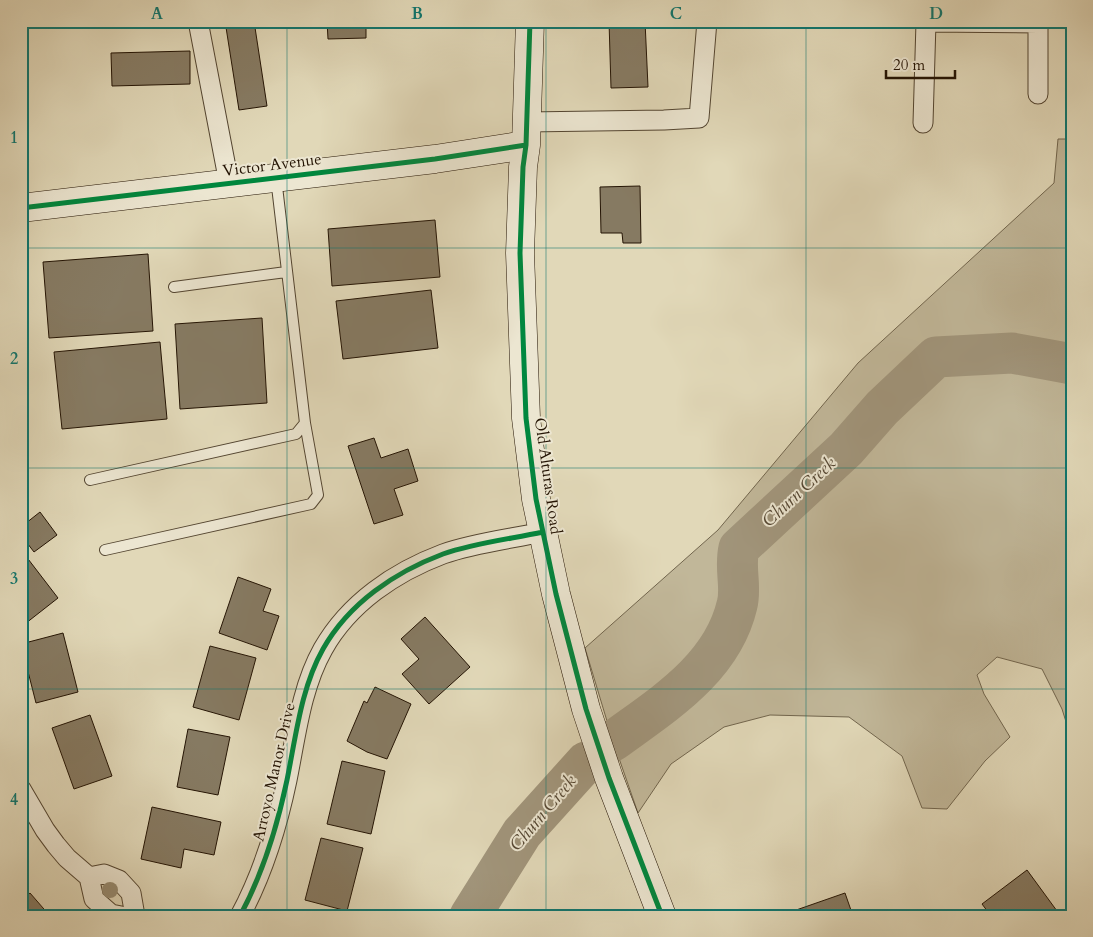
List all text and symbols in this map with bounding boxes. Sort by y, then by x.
text: A [151,3,163,25]
text: B [411,3,423,25]
text: C [670,3,682,25]
text: D [929,3,943,25]
scale bar [886,48,954,80]
text: 20 m [893,55,925,75]
text: 1 [10,127,18,149]
street label: Victor Avenue [221,148,323,182]
text: 2 [10,348,18,370]
street label: Old Alturas Road [529,416,567,536]
water label: Churn Creek [757,451,842,533]
text: 3 [10,568,18,590]
street label: Arroyo Manor Drive [247,701,301,843]
water label: Churn Creek [504,769,582,857]
text: 4 [10,789,18,811]

